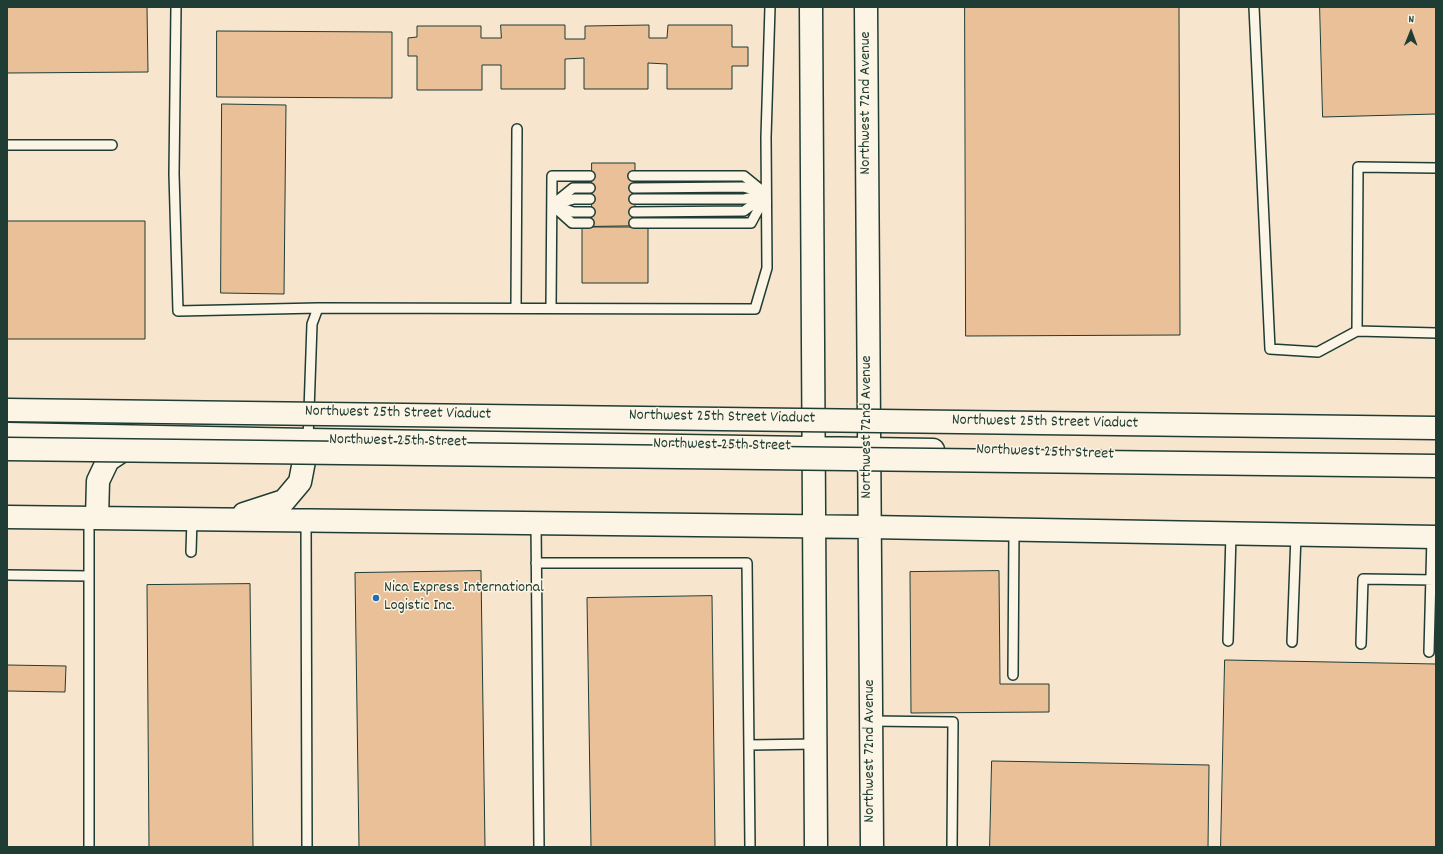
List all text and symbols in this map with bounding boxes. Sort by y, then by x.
north arrow [1391,12,1431,52]
text: N [1408,12,1414,28]
street label: Northwest 72nd Avenue [857,31,877,175]
street label: Northwest 72nd Avenue [858,355,878,499]
street label: Northwest 25th Street Viaduct [305,403,491,425]
street label: Northwest 25th Street Viaduct [629,407,815,429]
street label: Northwest 25th Street Viaduct [952,412,1138,434]
street label: Northwest 25th Street [329,431,467,453]
street label: Northwest 25th Street [653,435,791,457]
street label: Northwest 25th Street [976,441,1114,465]
place label: Nica Express International Logistic Inc. [384,579,544,617]
marker: Nica Express International Logistic Inc. [371,593,381,603]
street label: Northwest 72nd Avenue [861,679,881,823]

